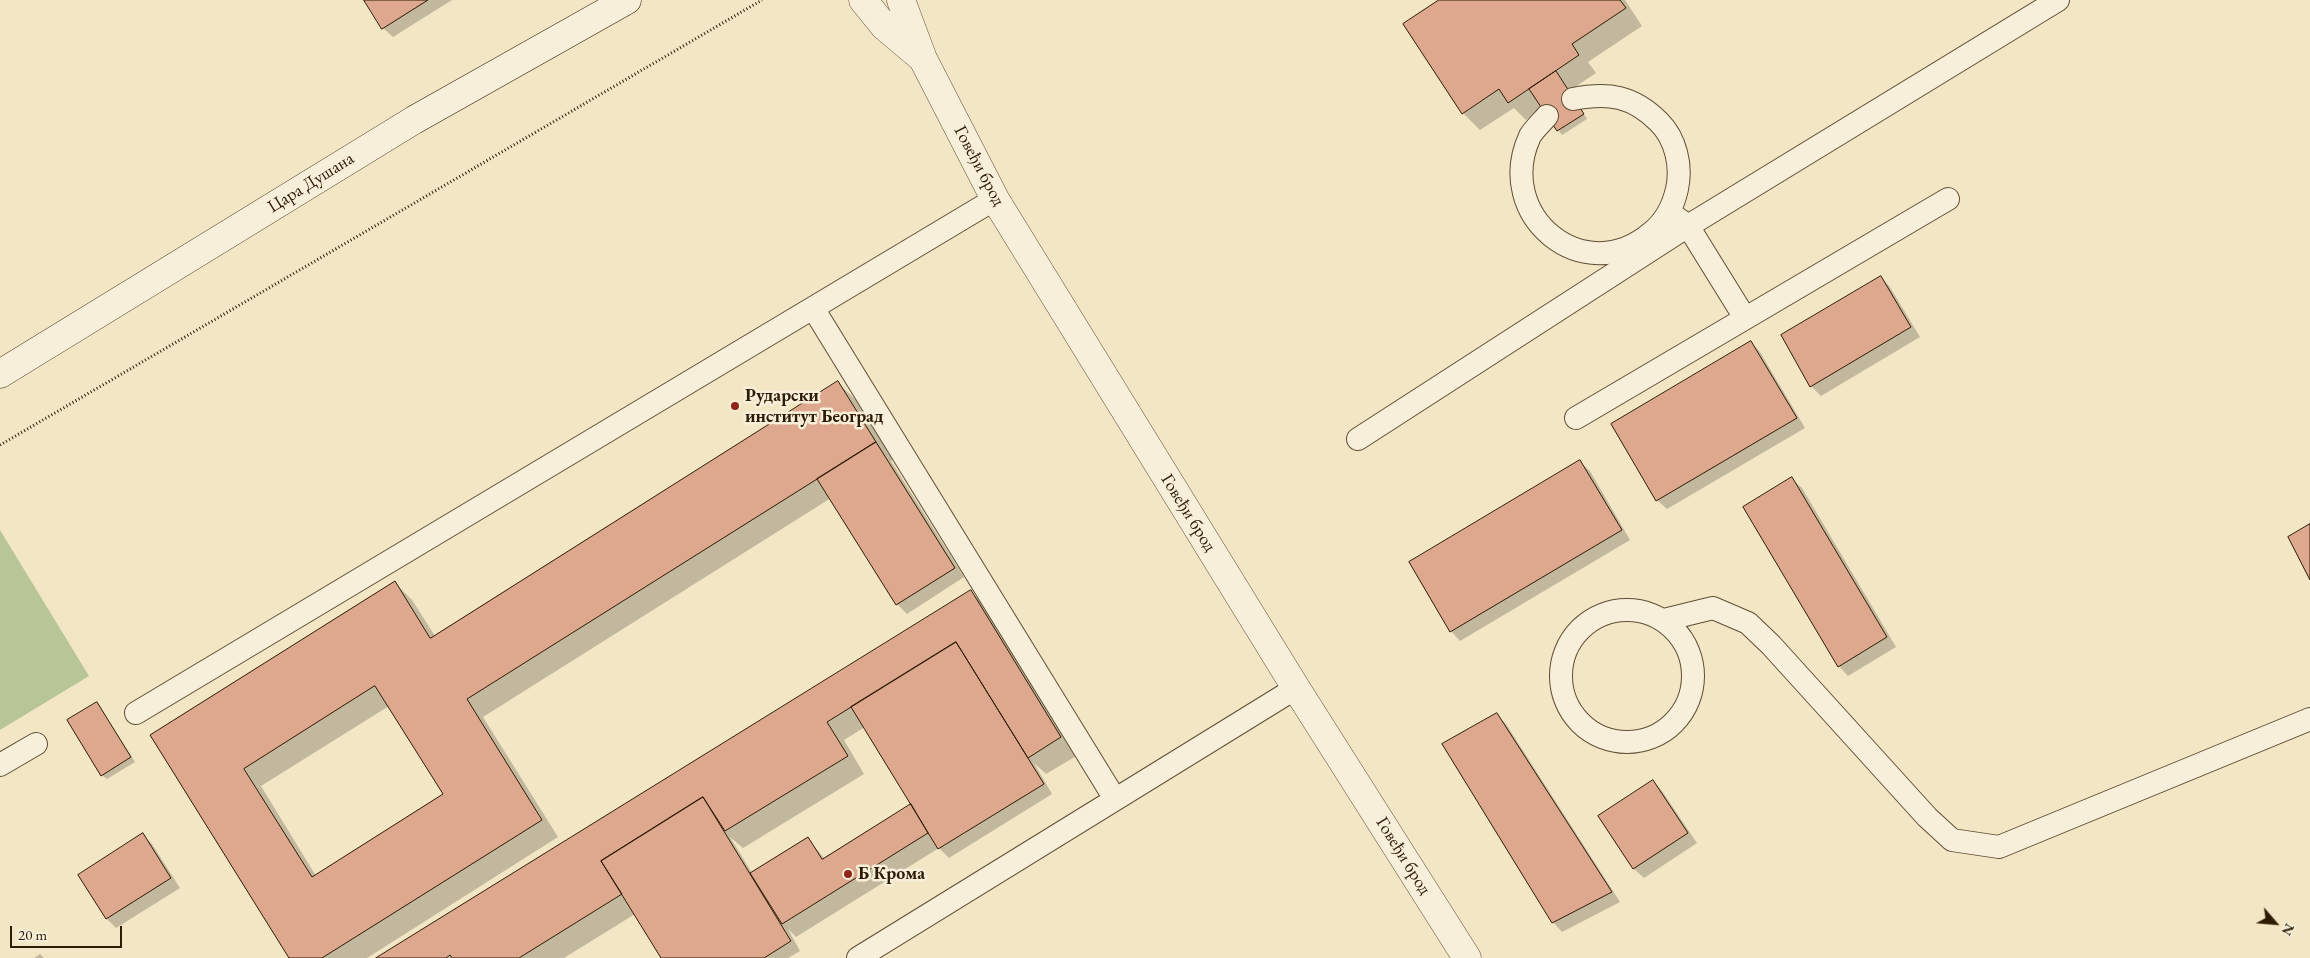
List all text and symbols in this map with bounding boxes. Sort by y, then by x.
street label: Говеђи брод [949,122,1009,210]
street label: Цара Душана [264,148,358,218]
place label: Рударски институт Београд [745,385,883,428]
marker: Рударски институт Београд [729,400,741,412]
street label: Говеђи брод [1156,470,1220,556]
street label: Говеђи брод [1371,813,1435,899]
place label: Б Крома [858,863,925,885]
marker: Б Крома [842,868,854,880]
north arrow [2250,898,2300,948]
scale bar [12,916,125,948]
text: N [2278,921,2299,939]
text: 20 m [18,925,47,944]

